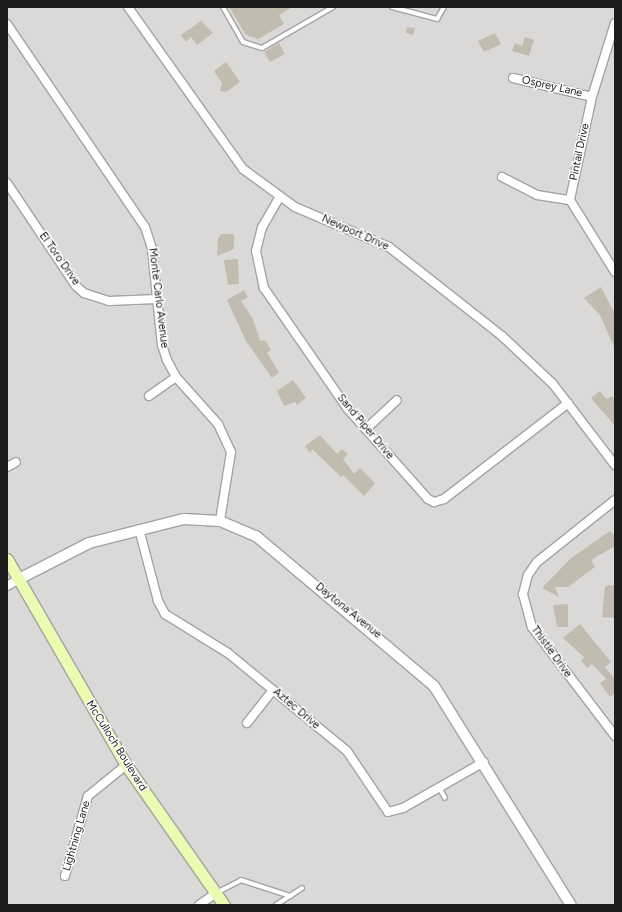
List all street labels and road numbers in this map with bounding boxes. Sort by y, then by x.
street label: Osprey Lane [520,74,584,100]
street label: Pintail Drive [568,122,592,182]
street label: Newport Drive [319,212,391,254]
street label: El Toro Drive [36,230,82,288]
street label: Monte Carlo Avenue [145,247,171,349]
street label: Sand Piper Drive [334,392,396,462]
street label: Daytona Avenue [312,580,384,642]
street label: Thistle Drive [528,624,574,680]
street label: Aztec Drive [270,686,322,732]
street label: McCulloch Boulevard [83,698,149,794]
street label: Lightning Lane [61,799,93,873]

